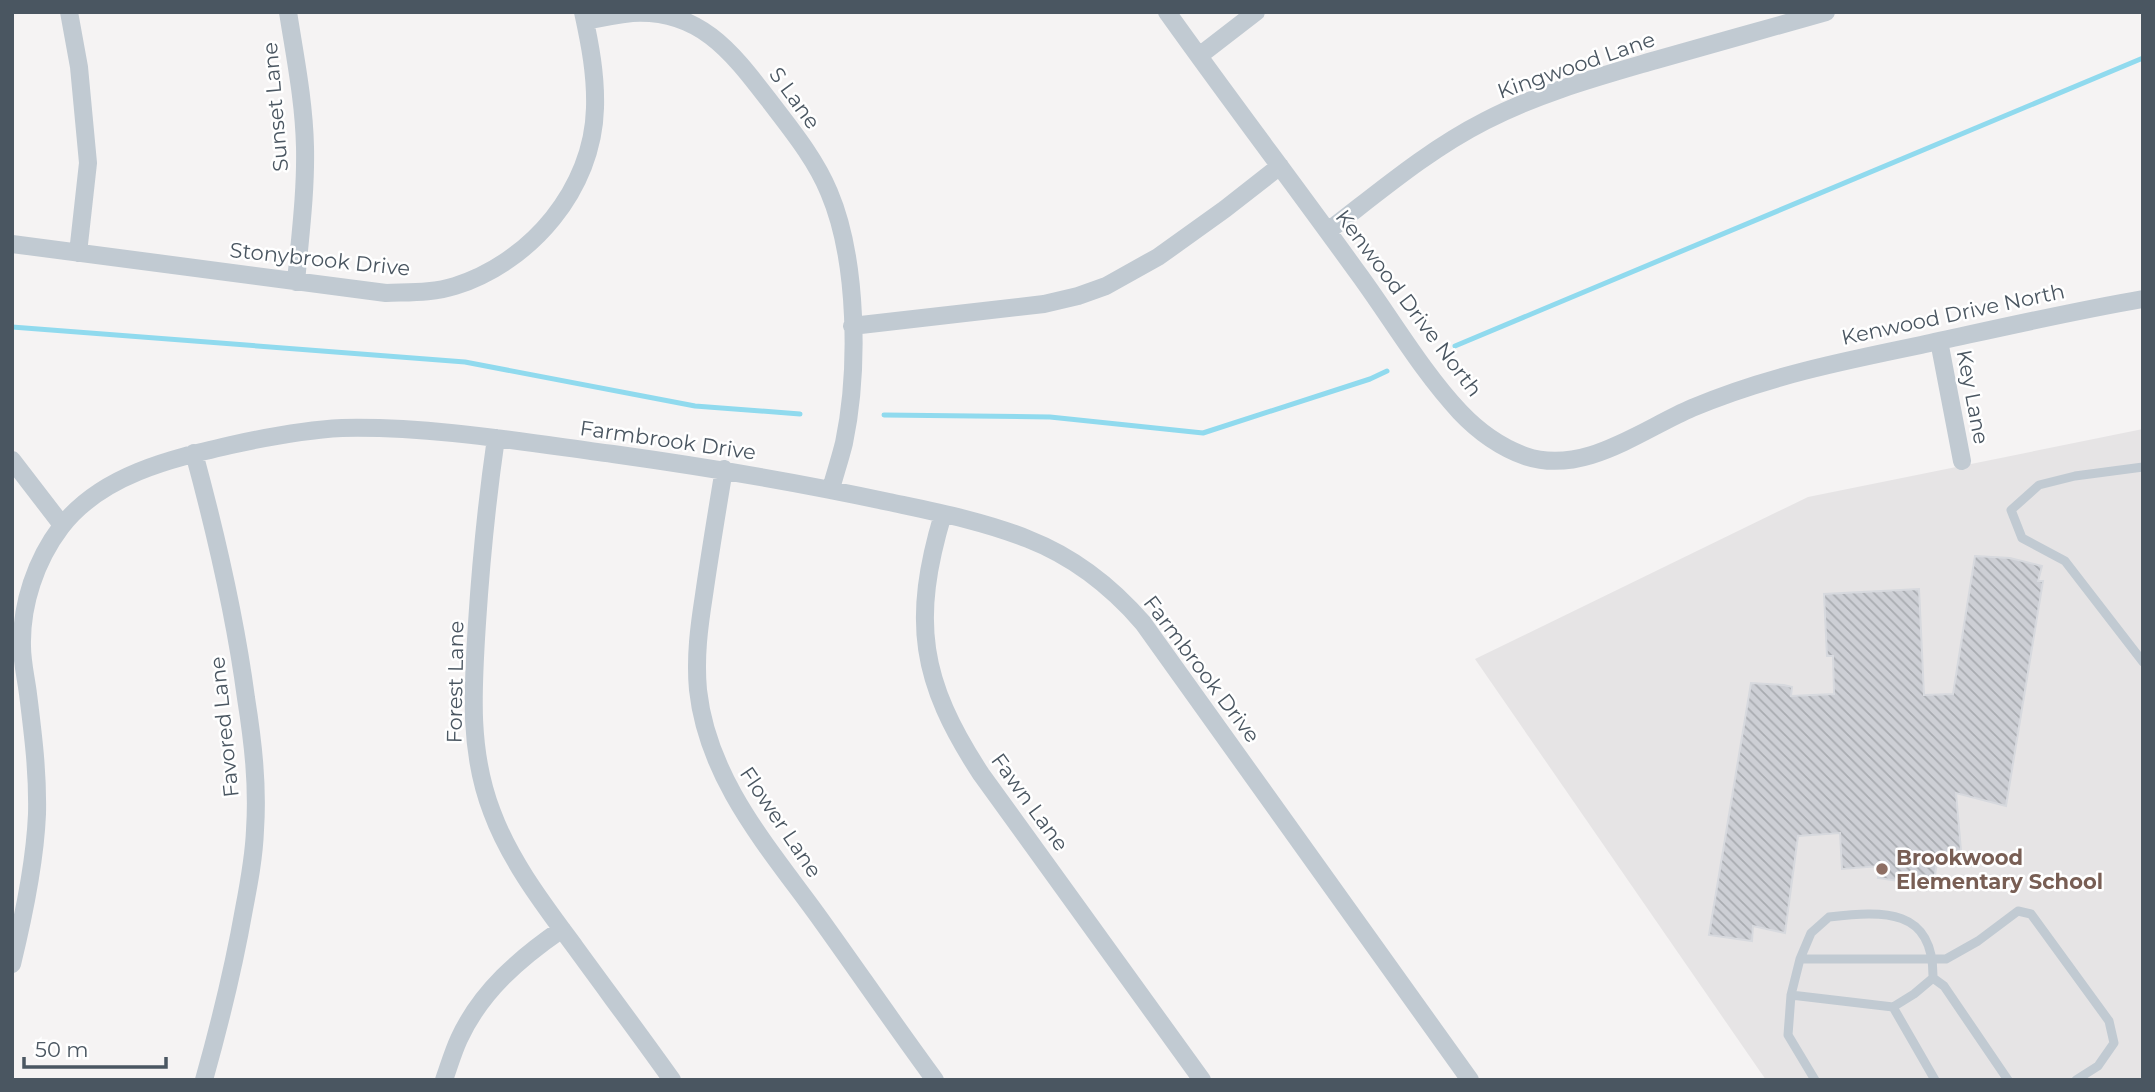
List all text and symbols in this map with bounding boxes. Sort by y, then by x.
street label: Kingwood Lane [1494,26,1658,104]
street label: Sunset Lane [257,41,293,173]
street label: S Lane [764,62,826,134]
street label: Kenwood Drive North [1331,205,1487,401]
street label: Stonybrook Drive [229,237,411,281]
street label: Kenwood Drive North [1839,278,2067,350]
street label: Key Lane [1952,348,1994,446]
street label: Farmbrook Drive [578,415,758,465]
street label: Farmbrook Drive [1139,591,1265,747]
street label: Forest Lane [441,620,469,744]
street label: Favored Lane [204,655,244,799]
street label: Fawn Lane [986,748,1074,856]
street label: Flower Lane [735,762,827,882]
place label: Brookwood Elementary School [1896,845,2103,894]
marker: Brookwood Elementary School [1874,861,1890,877]
scale bar [24,1026,166,1070]
text: 50 m [35,1037,89,1062]

